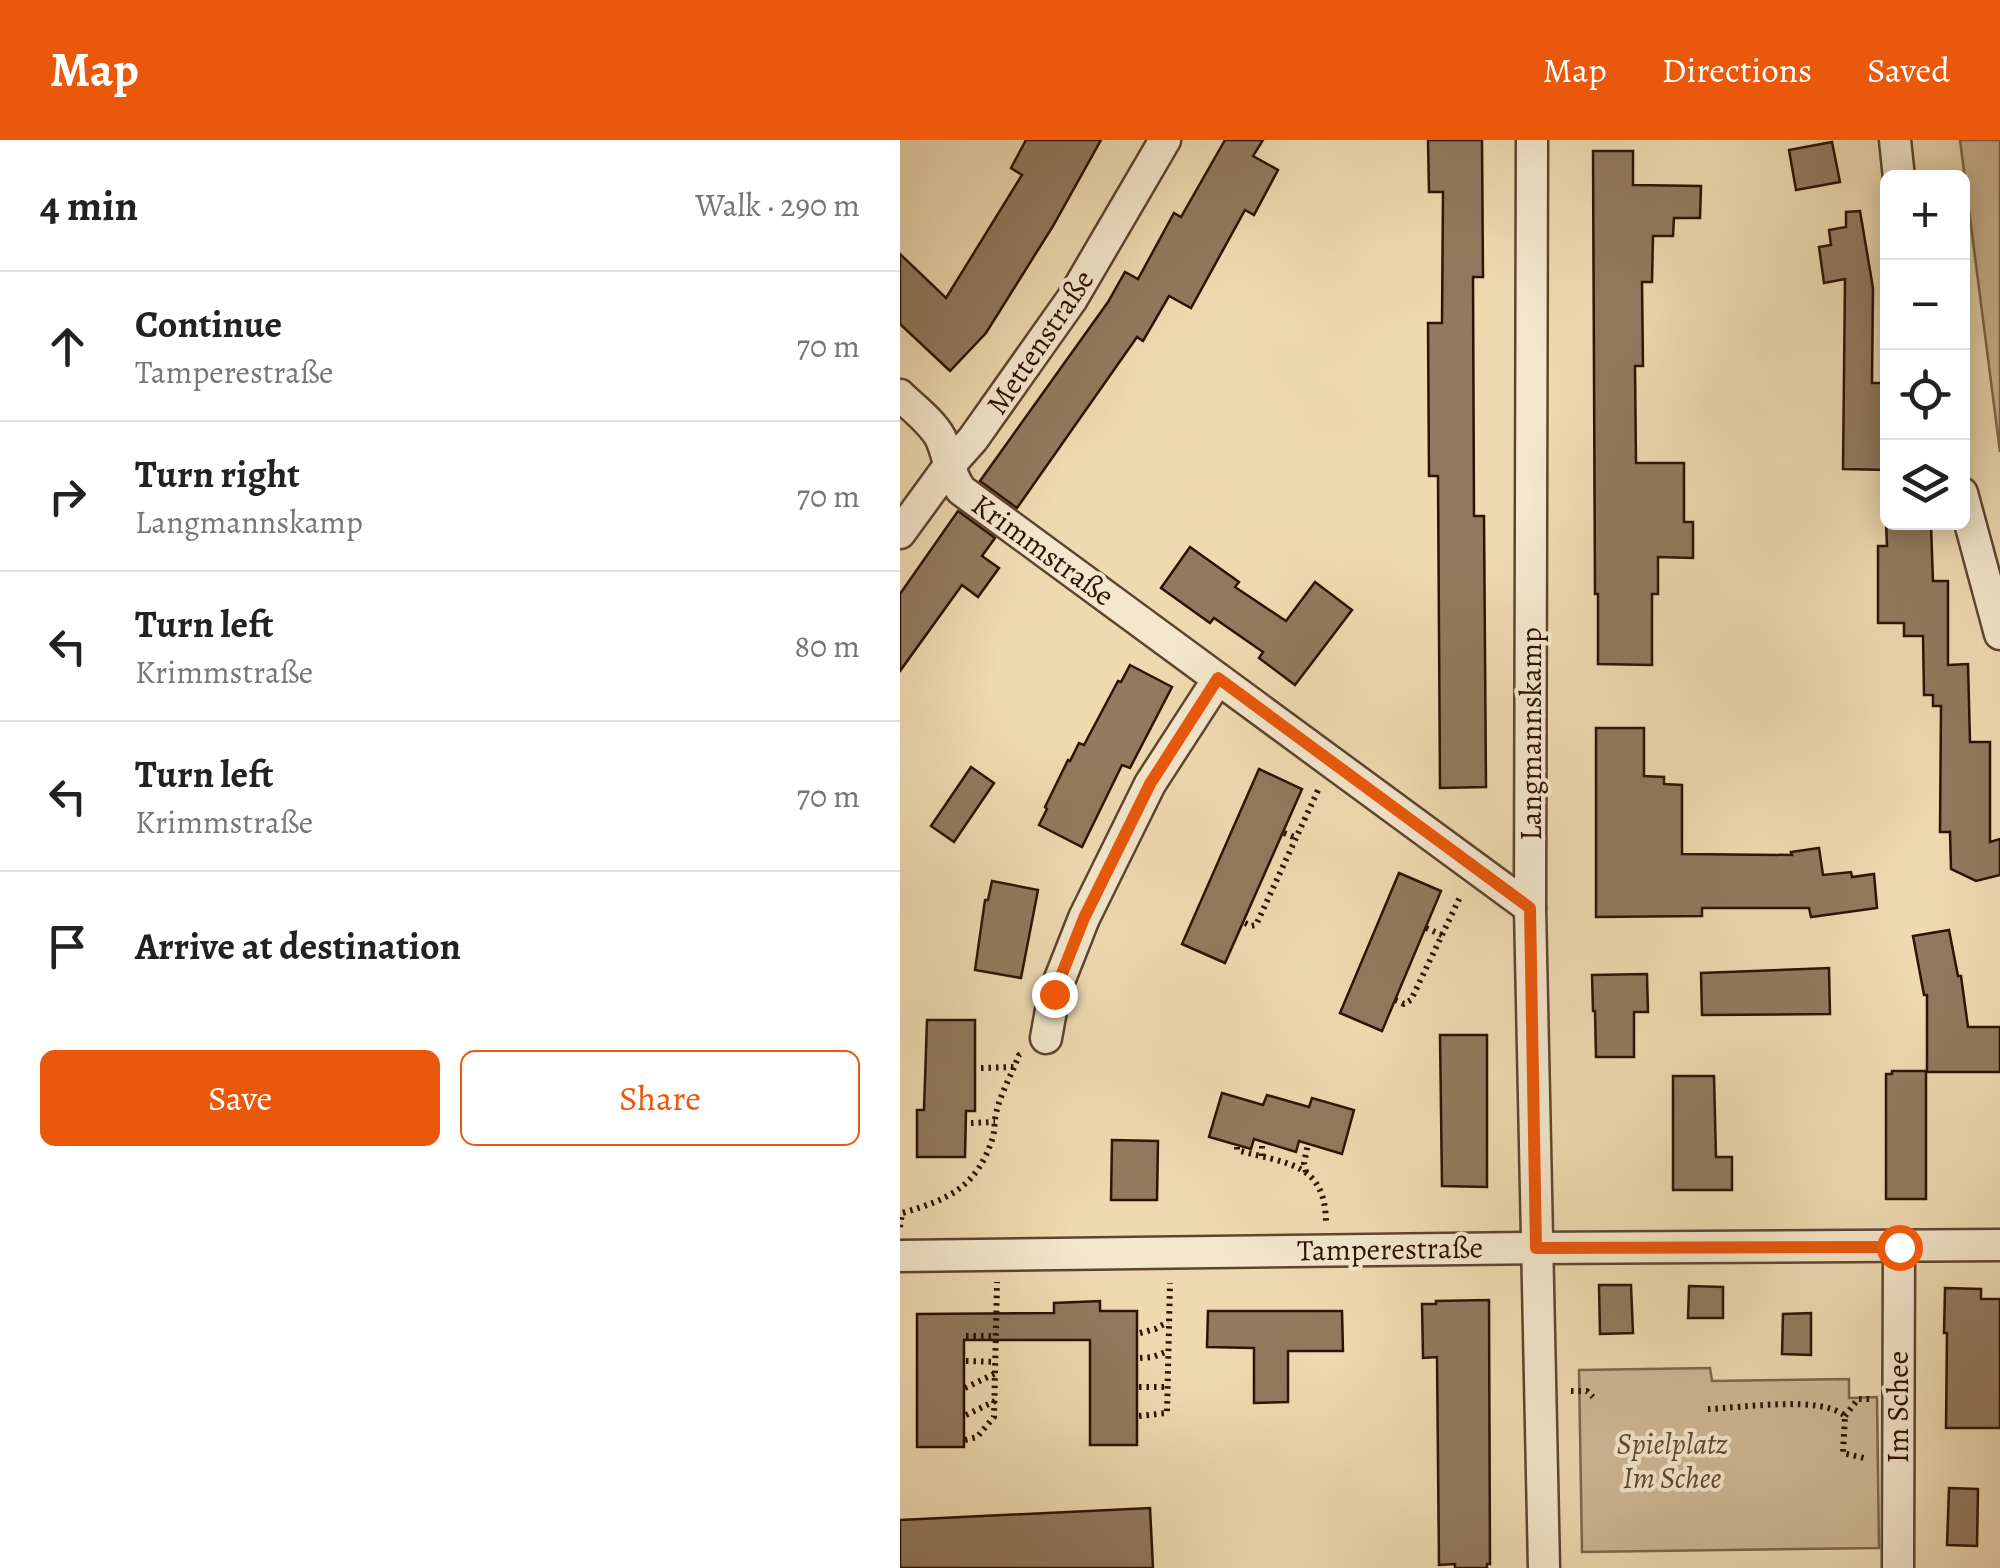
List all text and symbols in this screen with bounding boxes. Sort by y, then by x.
text: Map [50,37,139,103]
text: Map [1543,46,1607,94]
text: Directions [1662,46,1812,94]
text: Saved [1867,46,1950,94]
map controls [1880,170,1970,530]
button: + [1880,170,1970,260]
text: 4 min [40,177,138,234]
text: Walk · 290 m [695,183,860,227]
button: − [1880,260,1970,350]
street label: Mettenstraße [977,262,1103,422]
text: Continue [135,298,282,350]
icon: ahead [40,319,95,374]
text: 70 m [797,324,860,368]
text: Tamperestraße [135,350,333,394]
button: locate [1880,350,1970,440]
button: layers [1880,440,1970,530]
text: Turn right [135,448,300,500]
icon: right [40,469,95,524]
text: 70 m [797,474,860,518]
street label: Krimmstraße [964,485,1122,615]
text: Langmannskamp [135,500,363,544]
text: Turn left [135,598,274,650]
icon: left [40,619,95,674]
text: 80 m [794,624,860,668]
street label: Langmannskamp [1511,627,1551,841]
text: Krimmstraße [135,650,313,694]
text: Turn left [135,748,274,800]
icon: left [40,769,95,824]
text: 70 m [797,774,860,818]
text: Krimmstraße [135,800,313,844]
icon: arrive [40,919,95,974]
text: Arrive at destination [135,920,461,972]
route end [1032,972,1078,1018]
button: Save [40,1050,440,1146]
button: Share [460,1050,860,1146]
route start [1877,1225,1923,1271]
street label: Tamperestraße [1297,1227,1483,1271]
street label: Im Schee [1878,1351,1918,1463]
park label: Spielplatz Im Schee [1616,1424,1728,1498]

